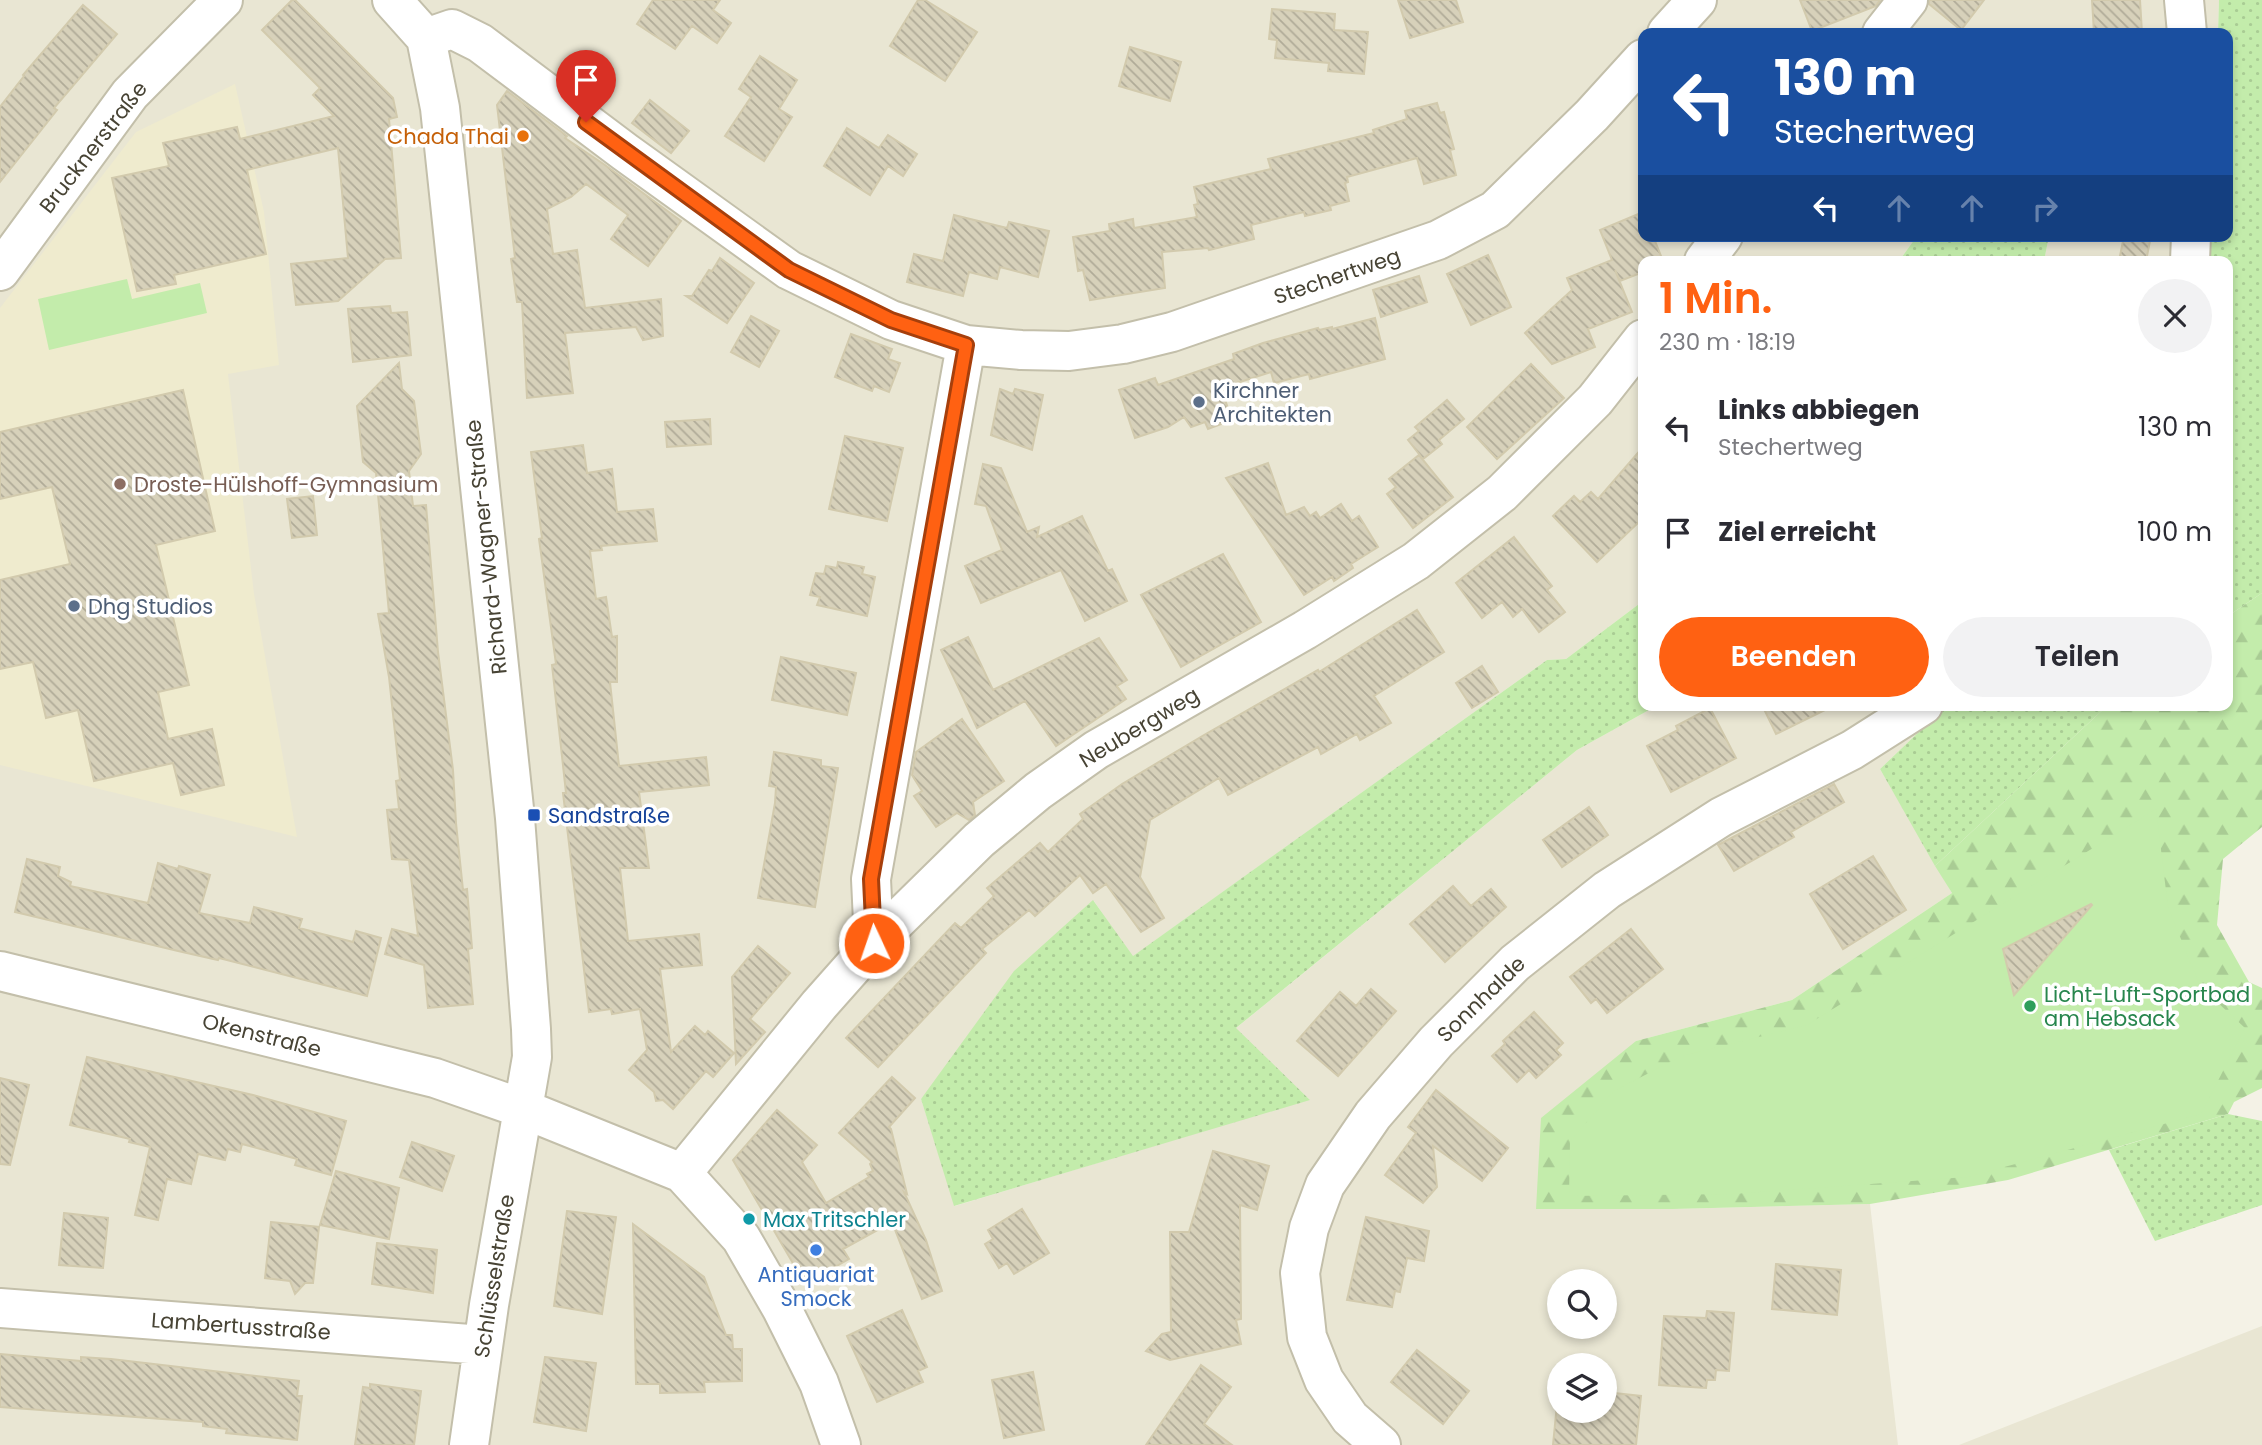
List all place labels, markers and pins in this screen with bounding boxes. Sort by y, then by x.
pin [556,50,616,122]
place label: Chada Thai [387,122,509,151]
marker: Chada Thai [515,128,531,144]
place label: Kirchner Architekten [1213,376,1332,429]
marker: Kirchner Architekten [1191,394,1207,410]
place label: Droste-Hülshoff-Gymnasium [134,470,438,499]
marker: Droste-Hülshoff-Gymnasium [112,476,128,492]
place label: Dhg Studios [88,592,213,621]
marker: Dhg Studios [66,598,82,614]
place label: Sandstraße [548,801,670,830]
marker: Sandstraße [526,807,542,823]
place label: Licht-Luft-Sportbad am Hebsack [2044,980,2250,1033]
marker: Licht-Luft-Sportbad am Hebsack [2022,998,2038,1014]
place label: Max Tritschler [763,1205,906,1234]
marker: Max Tritschler [741,1211,757,1227]
marker: Antiquariat Smock [808,1242,824,1258]
place label: Antiquariat Smock [757,1260,875,1313]

